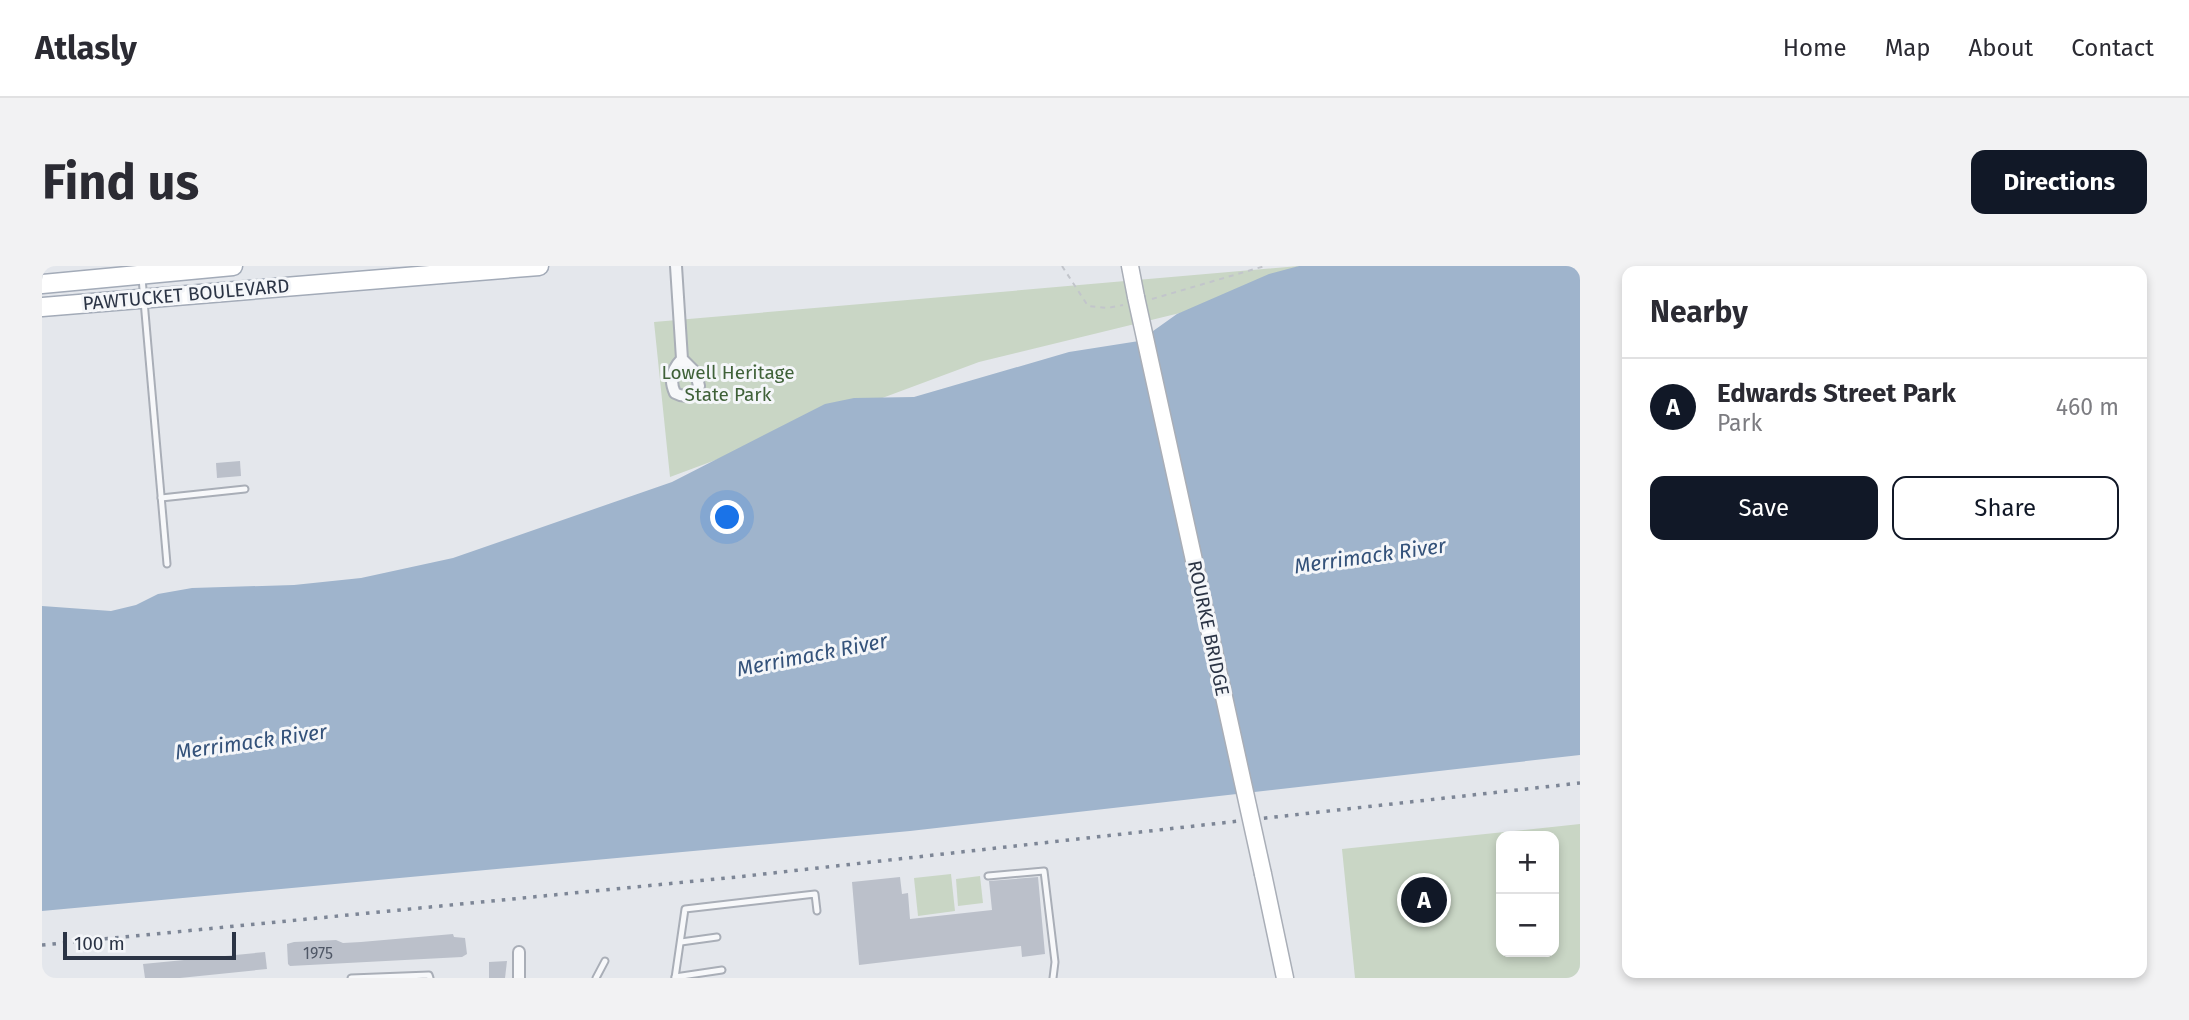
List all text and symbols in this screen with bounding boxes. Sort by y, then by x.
text: Atlasly [35,28,137,68]
text: Home [1783,34,1847,62]
text: Map [1885,34,1931,62]
text: About [1969,34,2033,62]
text: Contact [2071,34,2154,62]
button: Directions [1971,150,2147,214]
text: Find us [42,153,199,212]
street label: PAWTUCKET BOULEVARD [82,274,290,315]
text: Nearby [1650,294,1748,330]
park label: Lowell Heritage State Park [661,361,795,406]
text: Edwards Street Park [1717,378,1956,409]
text: A [1666,393,1680,421]
text: 460 m [2056,393,2119,421]
text: Park [1717,409,1762,437]
button: Save [1650,476,1878,540]
button: Share [1892,476,2119,540]
your location [710,500,744,534]
water label: Merrimack River [1292,532,1449,580]
street label: ROURKE BRIDGE [1183,558,1234,698]
water label: Merrimack River [734,627,891,682]
water label: Merrimack River [173,718,330,766]
map controls [1496,831,1559,957]
button: + [1496,831,1559,894]
pin: A [1401,874,1447,926]
button: − [1496,894,1559,957]
scale bar [63,929,236,961]
text: 100 m [74,932,125,955]
house number: 1975 [303,944,333,963]

